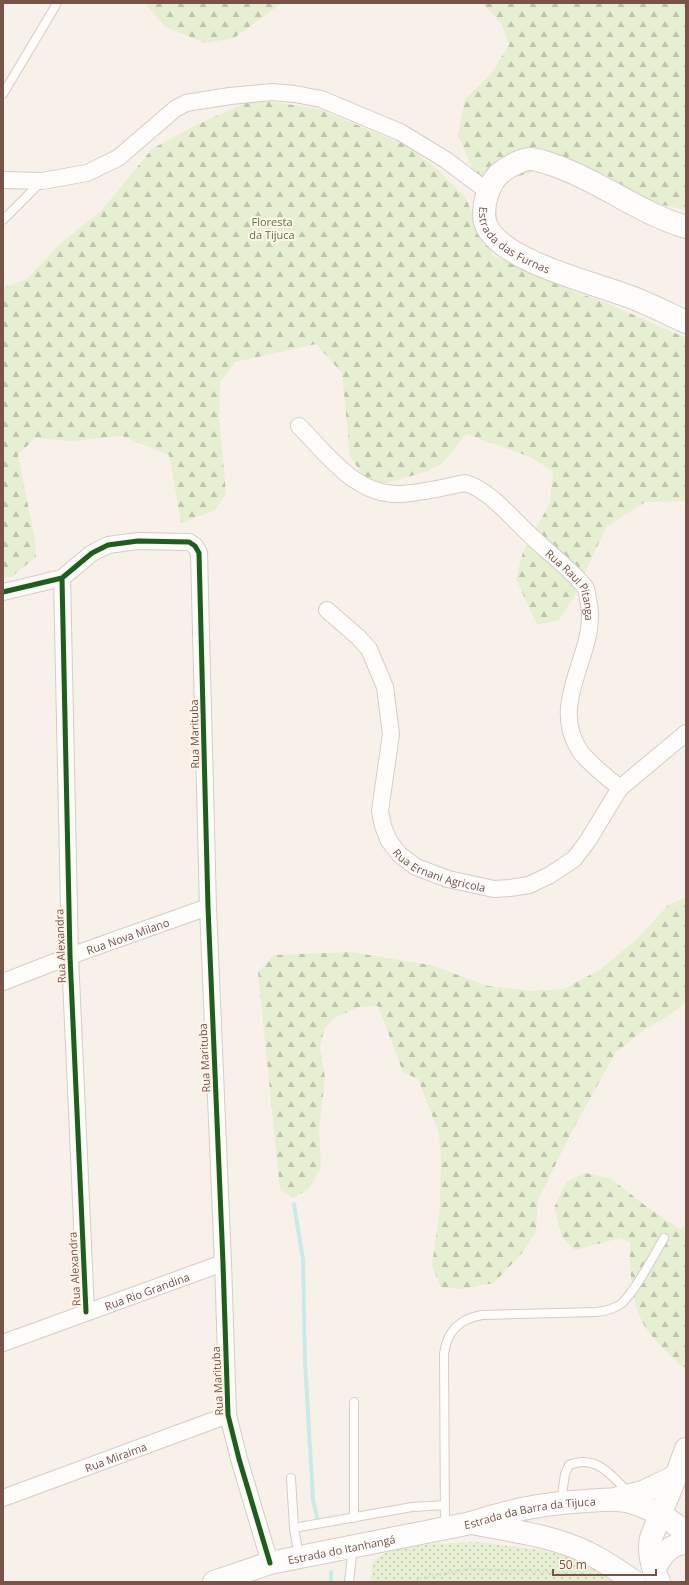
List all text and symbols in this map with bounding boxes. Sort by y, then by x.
street label: Estrada das Furnas [477,206,553,276]
park label: Floresta da Tijuca [249,214,295,242]
street label: Rua Raul Pitanga [543,545,598,621]
street label: Rua Marituba [186,699,202,769]
street label: Rua Ernani Agricola [390,845,487,895]
street label: Rua Alexandra [51,909,69,983]
street label: Rua Nova Milano [84,914,171,957]
street label: Rua Marituba [195,1023,213,1093]
street label: Rua Alexandra [65,1231,83,1307]
street label: Rua Rio Grandina [102,1268,191,1313]
street label: Rua Marituba [208,1346,226,1416]
street label: Rua Miraima [83,1438,149,1475]
street label: Estrada da Barra da Tijuca [463,1493,596,1532]
street label: Estrada do Itanhangá [286,1531,397,1567]
scale bar [553,1551,656,1577]
text: 50 m [559,1556,587,1573]

